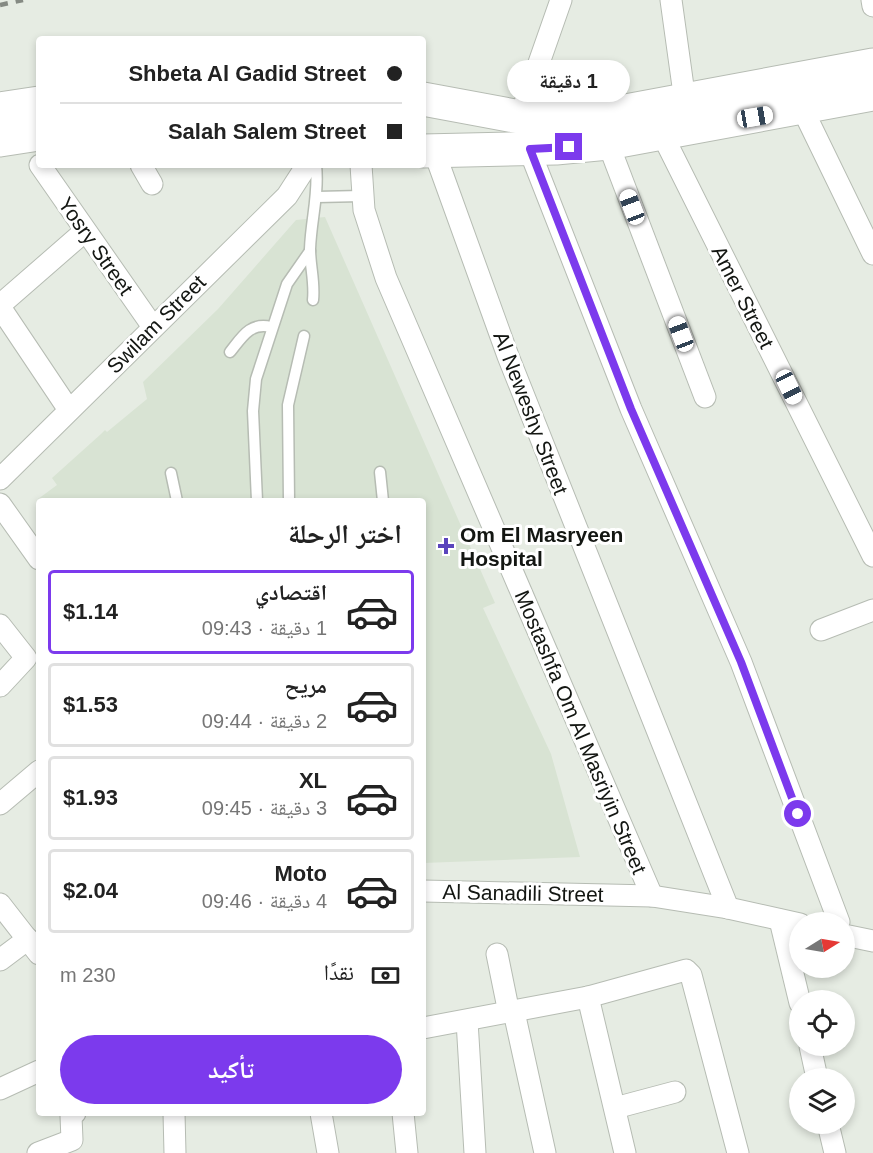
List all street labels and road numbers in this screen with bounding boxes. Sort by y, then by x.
street label: Yosry Street [54,193,138,299]
street label: Amer Street [707,242,779,352]
street label: Swilam Street [102,270,210,378]
street label: Al Neweshy Street [489,328,573,498]
street label: Mostashfa Om Al Masriyin Street [511,587,651,877]
street label: Al Sanadili Street [442,880,604,906]

